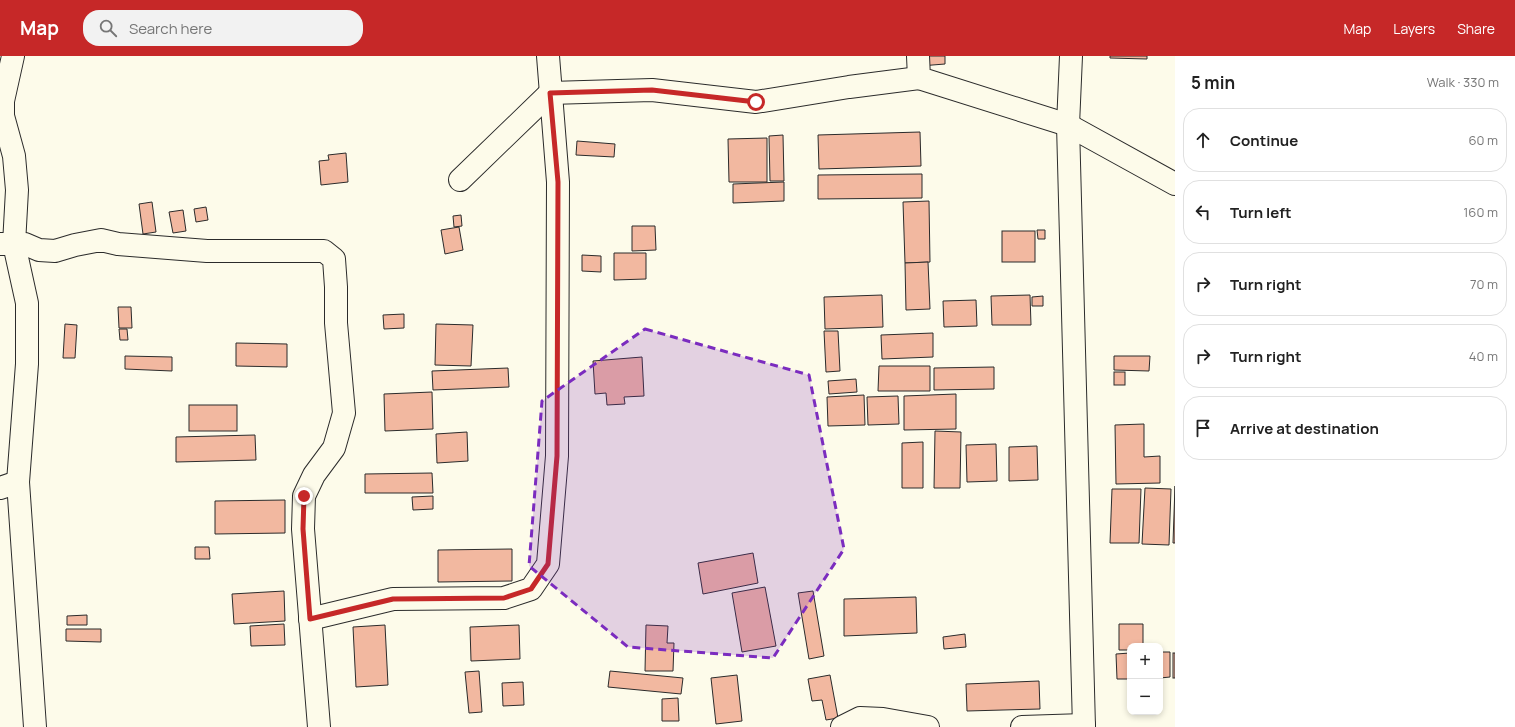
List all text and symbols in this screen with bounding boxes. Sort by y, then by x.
search box [83,10,363,46]
text: Map [20,15,59,41]
icon: search [97,17,119,39]
text: Search here [129,18,212,39]
text: Map [1343,19,1371,38]
text: Layers [1393,19,1435,38]
text: Share [1457,19,1495,38]
text: 5 min [1191,71,1235,94]
text: Walk · 330 m [1427,73,1499,91]
route start [747,93,765,111]
icon: ahead [1192,129,1214,151]
text: Continue [1230,130,1298,151]
text: 60 m [1468,131,1498,149]
icon: left [1192,201,1214,223]
text: Turn left [1230,202,1292,223]
text: 160 m [1463,203,1498,221]
icon: right [1192,273,1214,295]
text: Turn right [1230,274,1301,295]
text: 70 m [1470,275,1498,293]
icon: right [1192,345,1214,367]
text: Turn right [1230,346,1301,367]
text: 40 m [1469,347,1498,365]
icon: arrive [1192,417,1214,439]
text: Arrive at destination [1230,418,1379,439]
route end [295,487,313,505]
map controls [1127,643,1163,715]
button: + [1127,643,1163,679]
button: − [1127,679,1163,715]

